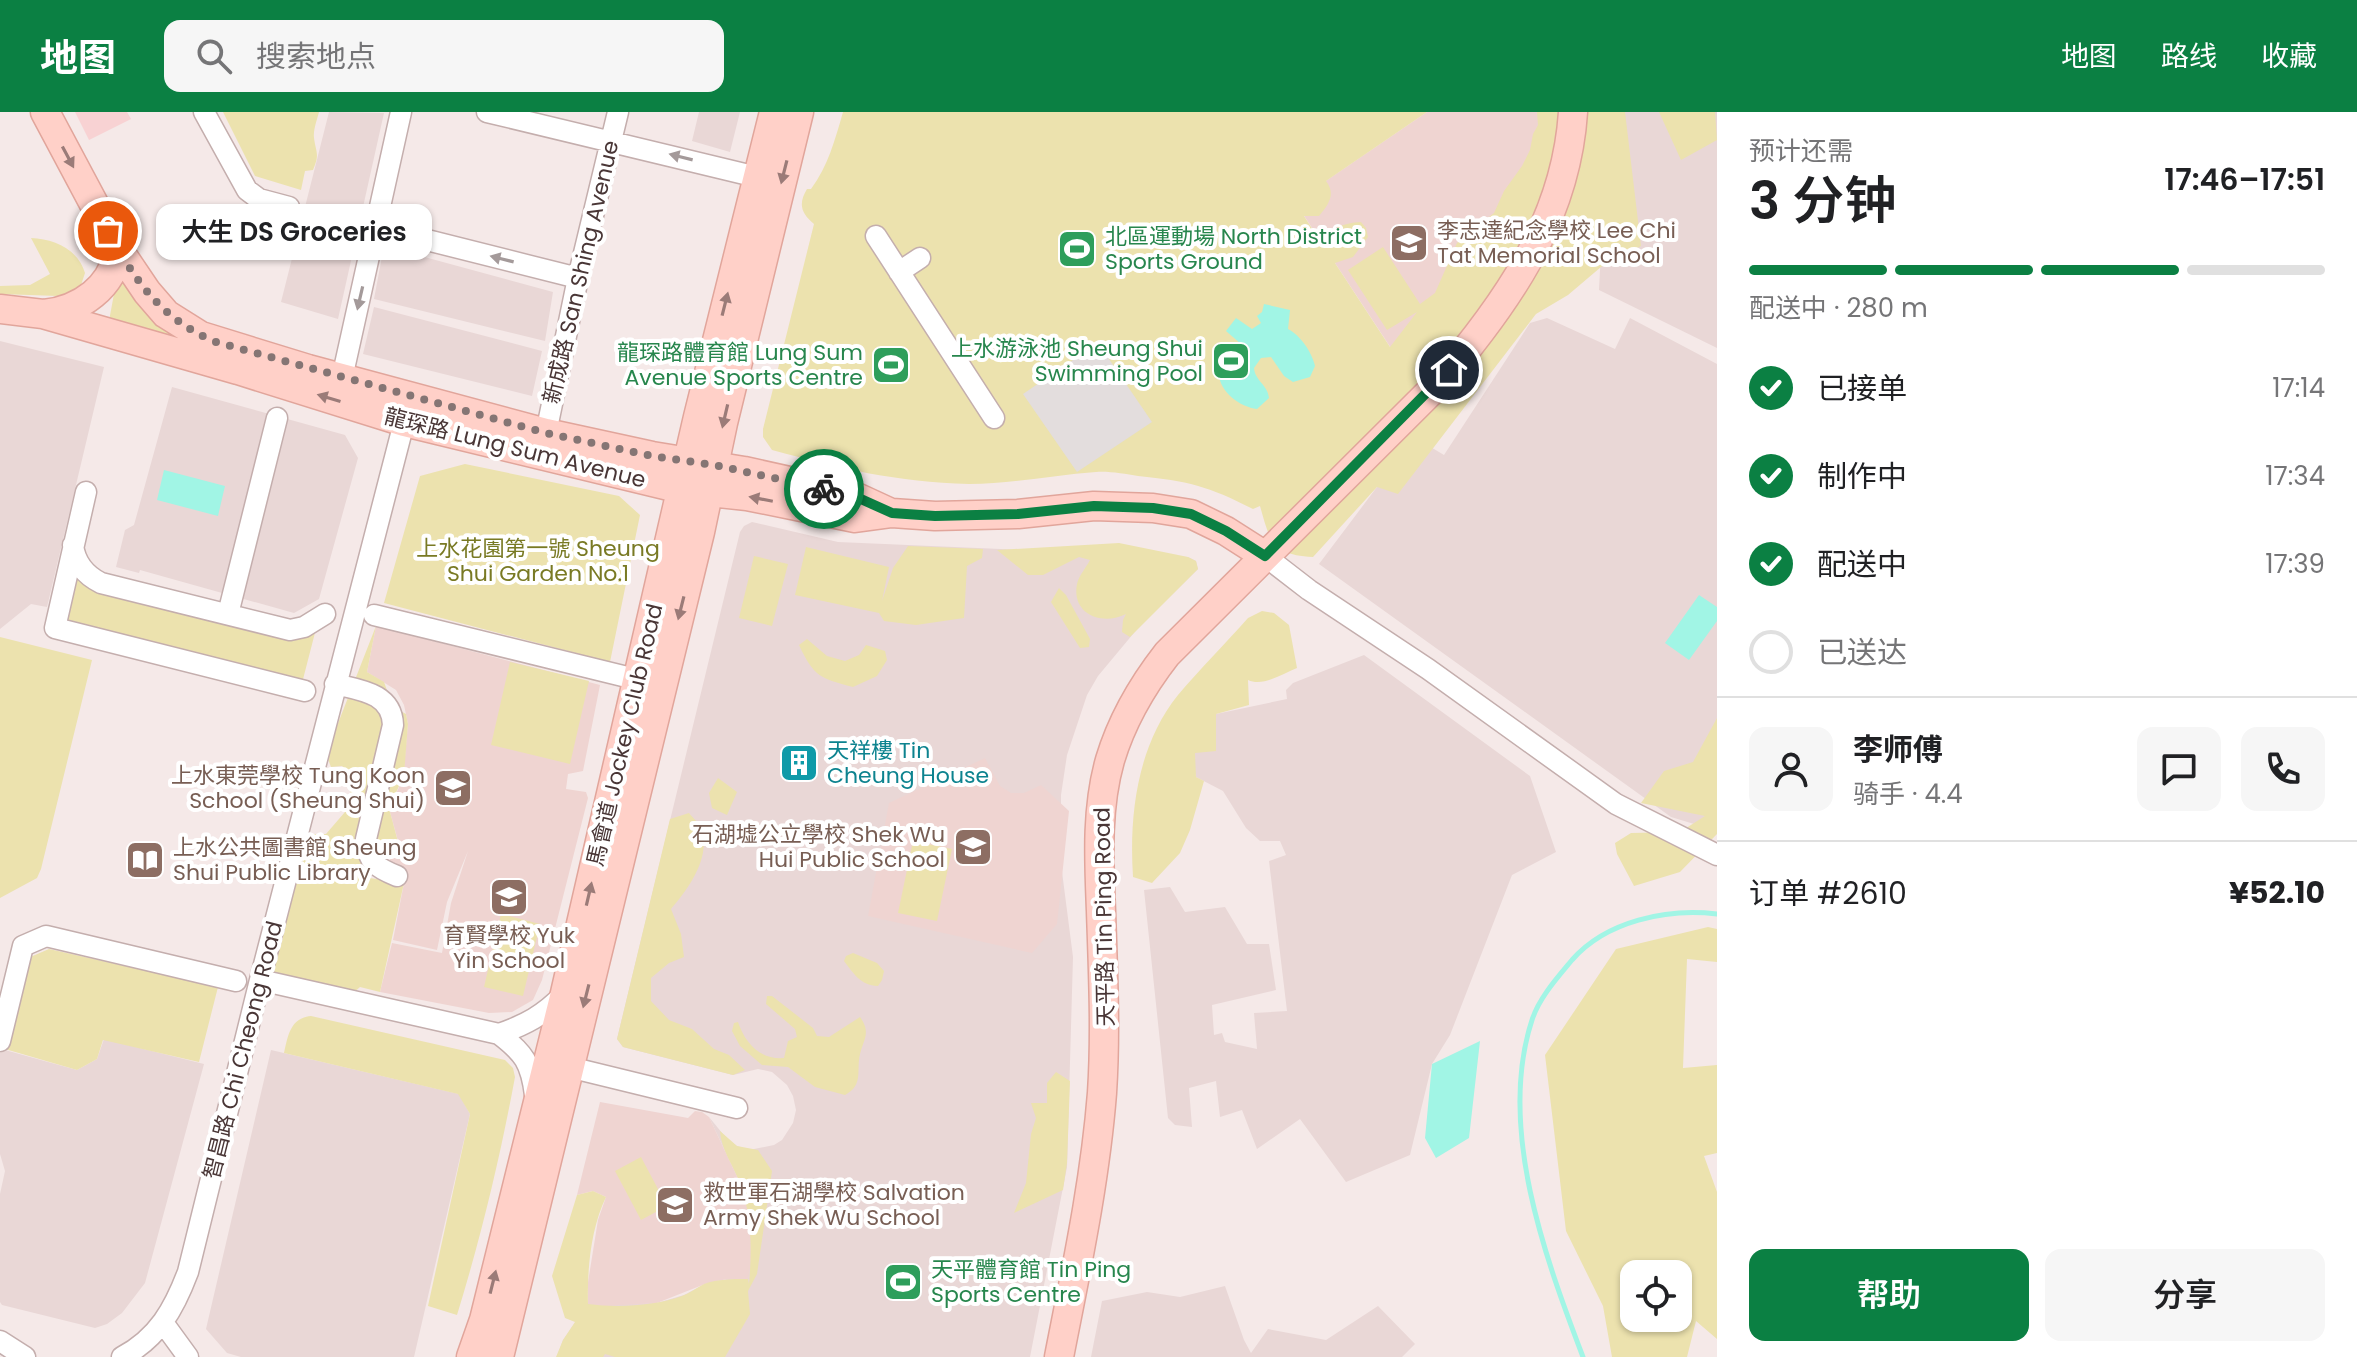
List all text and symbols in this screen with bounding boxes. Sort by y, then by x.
search box [164,20,724,92]
text: 地图 [40,31,116,84]
icon: search [192,34,236,78]
text: 搜索地点 [256,35,376,78]
text: 地图 [2061,37,2117,76]
text: 路线 [2161,37,2217,76]
text: 收藏 [2261,37,2317,76]
text: 预计还需 [1749,133,1853,169]
street label: 新成路 San Shing Avenue [536,137,626,407]
one-way arrow [62,145,75,168]
one-way arrow [669,151,694,163]
text: 17:46–17:51 [2164,158,2325,201]
one-way arrow [777,159,790,184]
text: 3 分钟 [1749,164,1897,237]
pin [74,197,142,265]
callout: 大生 DS Groceries [156,203,432,259]
icon: bag [86,209,130,253]
text: 大生 DS Groceries [181,214,407,250]
place label: 李志達紀念學校 Lee Chi Tat Memorial School [1437,215,1676,271]
place label: 北區運動場 North District Sports Ground [1105,221,1362,277]
school or university icon: 李志達紀念學校 Lee Chi Tat Memorial School [1388,222,1430,264]
sports icon: 北區運動場 North District Sports Ground [1056,228,1098,270]
one-way arrow [489,252,514,264]
one-way arrow [353,285,366,310]
text: 配送中 · 280 m [1749,290,1928,326]
one-way arrow [719,291,732,316]
place label: 上水游泳池 Sheung Shui Swimming Pool [951,333,1203,389]
pin [1415,336,1483,404]
place label: 龍琛路體育館 Lung Sum Avenue Sports Centre [617,337,863,393]
sports icon: 上水游泳池 Sheung Shui Swimming Pool [1210,340,1252,382]
sports icon: 龍琛路體育館 Lung Sum Avenue Sports Centre [870,344,912,386]
icon: home [1427,348,1471,392]
icon: check [1749,366,1793,410]
text: 已接单 [1817,367,1907,410]
text: 17:14 [2272,370,2325,406]
one-way arrow [317,392,341,404]
street label: 龍琛路 Lung Sum Avenue [381,400,649,496]
one-way arrow [718,404,731,429]
courier [784,449,864,529]
icon: check [1749,454,1793,498]
text: 制作中 [1817,455,1907,498]
text: 17:34 [2265,458,2325,494]
icon: bike [802,467,846,511]
one-way arrow [748,492,773,505]
park label: 上水花園第一號 Sheung Shui Garden No.1 [416,533,660,589]
icon: check [1749,542,1793,586]
text: 配送中 [1817,543,1907,586]
text: 17:39 [2265,546,2325,582]
one-way arrow [675,595,687,620]
street label: 馬會道 Jockey Club Road [580,601,670,869]
text: 已送达 [1817,631,1907,674]
button: person [1749,727,1833,811]
button: chat [2137,727,2221,811]
button: phone [2241,727,2325,811]
text: 李师傅 [1853,728,1943,771]
place label: 天祥樓 Tin Cheung House [827,735,989,791]
building icon: 天祥樓 Tin Cheung House [778,742,820,784]
place label: 上水東莞學校 Tung Koon School (Sheung Shui) [171,760,425,816]
school or university icon: 上水東莞學校 Tung Koon School (Sheung Shui) [432,767,474,809]
text: 骑手 · 4.4 [1853,776,1963,812]
street label: 天平路 Tin Ping Road [1087,807,1121,1027]
place label: 石湖墟公立學校 Shek Wu Hui Public School [692,819,945,875]
school or university icon: 石湖墟公立學校 Shek Wu Hui Public School [952,826,994,868]
place label: 上水公共圖書館 Sheung Shui Public Library [173,832,417,888]
library icon: 上水公共圖書館 Sheung Shui Public Library [124,839,166,881]
text: ¥52.10 [2229,871,2325,914]
text: 订单 #2610 [1749,872,1907,915]
school or university icon: 育賢學校 Yuk Yin School [488,876,530,918]
one-way arrow [583,881,595,906]
street label: 智昌路 Chi Cheong Road [196,918,290,1182]
place label: 育賢學校 Yuk Yin School [443,920,576,976]
one-way arrow [580,984,592,1009]
place label: 救世軍石湖學校 Salvation Army Shek Wu School [703,1177,965,1233]
school or university icon: 救世軍石湖學校 Salvation Army Shek Wu School [654,1184,696,1226]
button: 帮助 [1749,1249,2029,1341]
button: 分享 [2045,1249,2325,1341]
place label: 天平體育館 Tin Ping Sports Centre [931,1254,1131,1310]
map controls [1620,1260,1692,1332]
button: locate [1620,1260,1692,1332]
sports icon: 天平體育館 Tin Ping Sports Centre [882,1261,924,1303]
one-way arrow [487,1270,500,1295]

